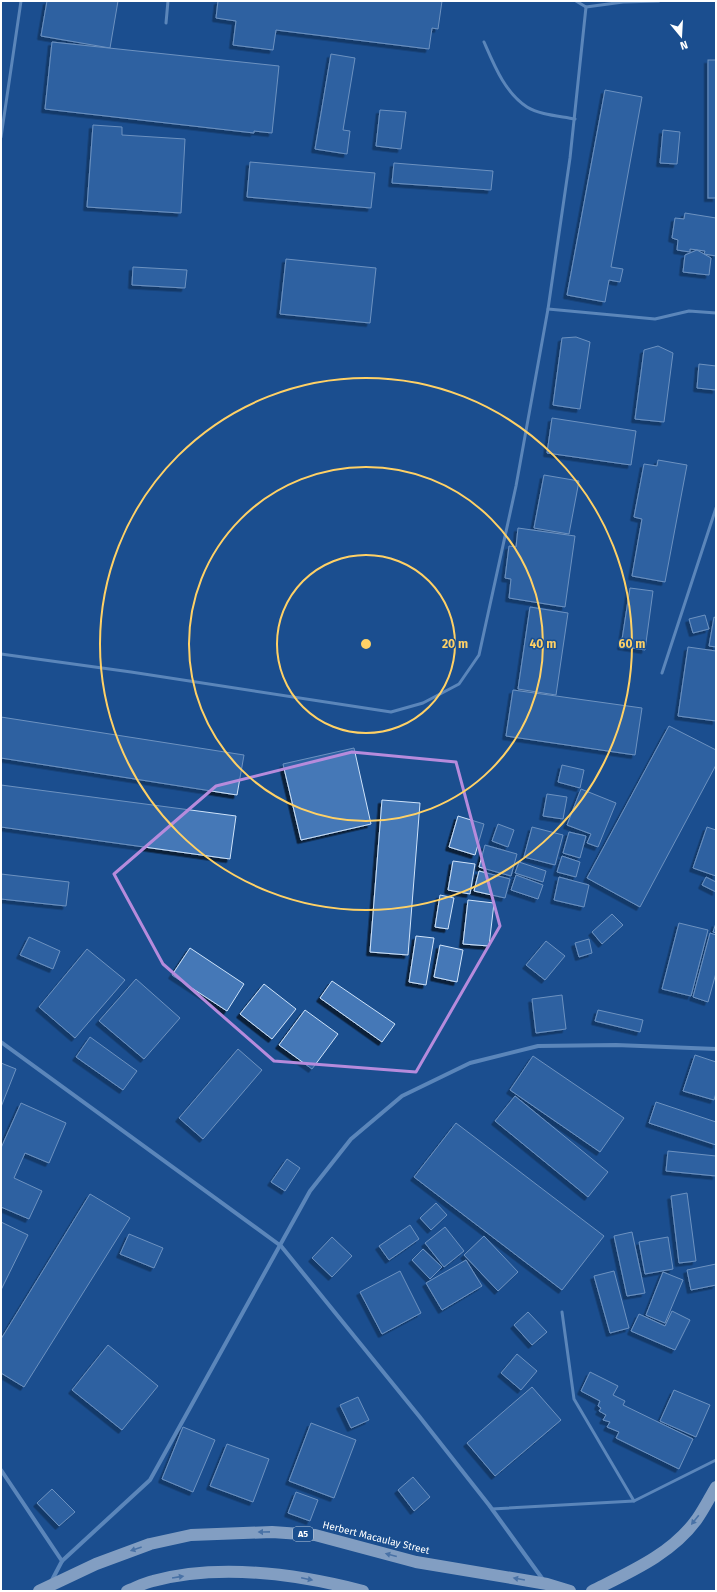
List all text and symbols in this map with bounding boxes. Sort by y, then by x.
north arrow [661,16,701,56]
text: N [678,38,689,52]
centre of rings [359,637,373,651]
text: 20 m [442,637,468,651]
text: 40 m [530,637,556,651]
text: 60 m [619,637,645,651]
one-way arrow [691,1514,700,1525]
street label: Herbert Macaulay Street [321,1519,431,1557]
road number: A5 [293,1527,313,1541]
one-way arrow [257,1529,270,1535]
one-way arrow [130,1547,142,1553]
one-way arrow [385,1552,397,1558]
one-way arrow [172,1574,184,1580]
one-way arrow [513,1576,525,1582]
one-way arrow [301,1577,313,1583]

